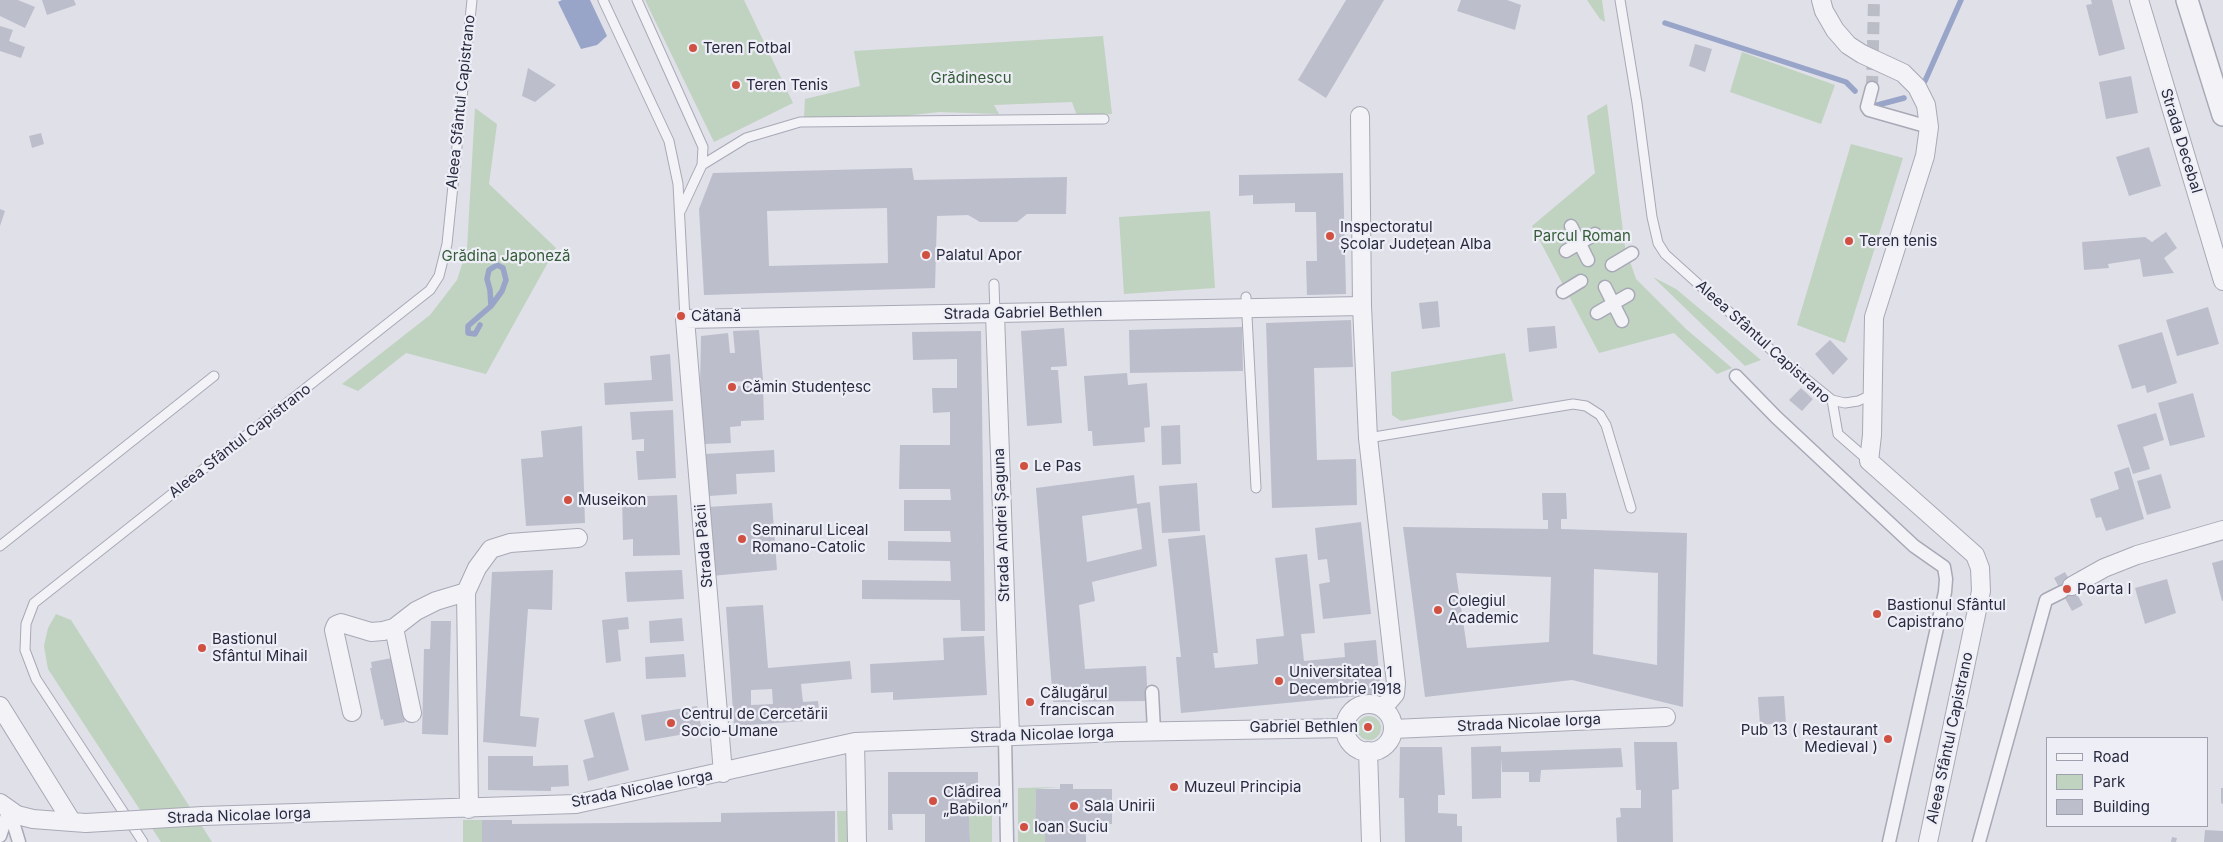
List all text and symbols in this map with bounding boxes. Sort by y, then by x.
street label: Aleea Sfântul Capistrano [443,14,479,190]
place label: Teren Fotbal [703,39,791,57]
marker: Teren Fotbal [687,42,699,54]
park label: Grădinescu [930,69,1012,87]
place label: Teren Tenis [746,76,828,94]
marker: Teren Tenis [730,79,742,91]
street label: Strada Decebal [2157,86,2205,196]
place label: Inspectoratul Școlar Județean Alba [1340,218,1491,253]
park label: Parcul Roman [1533,227,1631,245]
marker: Inspectoratul Școlar Județean Alba [1324,230,1336,242]
place label: Teren tenis [1859,232,1937,250]
marker: Teren tenis [1843,235,1855,247]
place label: Palatul Apor [936,246,1022,264]
park label: Grădina Japoneză [442,247,570,265]
marker: Palatul Apor [920,249,932,261]
street label: Aleea Sfântul Capistrano [1692,277,1834,407]
street label: Strada Gabriel Bethlen [943,303,1103,323]
place label: Cătană [691,307,741,325]
marker: Cătană [675,310,687,322]
place label: Cămin Studențesc [742,378,871,396]
street label: Aleea Sfântul Capistrano [165,380,315,502]
marker: Cămin Studențesc [726,381,738,393]
street label: Strada Andrei Șaguna [990,448,1014,602]
place label: Le Pas [1034,457,1081,475]
marker: Le Pas [1018,460,1030,472]
place label: Museikon [578,491,646,509]
marker: Museikon [562,494,574,506]
street label: Strada Păcii [691,503,717,589]
place label: Seminarul Liceal Romano-Catolic [752,521,868,556]
marker: Seminarul Liceal Romano-Catolic [736,533,748,545]
place label: Poarta I [2077,580,2132,598]
marker: Poarta I [2061,583,2073,595]
place label: Colegiul Academic [1448,592,1519,627]
place label: Bastionul Sfântul Capistrano [1887,596,2006,631]
marker: Colegiul Academic [1432,604,1444,616]
marker: Bastionul Sfântul Capistrano [1871,608,1883,620]
place label: Bastionul Sfântul Mihail [212,630,308,665]
marker: Bastionul Sfântul Mihail [196,642,208,654]
street label: Aleea Sfântul Capistrano [1923,651,1977,825]
place label: Universitatea 1 Decembrie 1918 [1289,663,1401,698]
marker: Universitatea 1 Decembrie 1918 [1273,675,1285,687]
place label: Călugărul franciscan [1040,684,1115,719]
marker: Călugărul franciscan [1024,696,1036,708]
place label: Centrul de Cercetării Socio-Umane [681,705,828,740]
street label: Strada Nicolae Iorga [1457,710,1601,736]
marker: Centrul de Cercetării Socio-Umane [665,717,677,729]
place label: Gabriel Bethlen [1250,718,1358,736]
marker: Gabriel Bethlen [1362,721,1374,733]
place label: Pub 13 ( Restaurant Medieval ) [1741,721,1878,756]
street label: Strada Nicolae Iorga [970,723,1114,747]
marker: Pub 13 ( Restaurant Medieval ) [1882,733,1894,745]
legend [2046,737,2208,827]
text: Road [2093,747,2129,766]
street label: Strada Nicolae Iorga [570,766,714,812]
text: Park [2093,772,2125,791]
place label: Muzeul Principia [1184,778,1301,796]
marker: Muzeul Principia [1168,781,1180,793]
place label: Clădirea „Babilon” [943,783,1008,818]
marker: Clădirea „Babilon” [927,795,939,807]
place label: Sala Unirii [1084,797,1155,815]
text: Building [2093,797,2150,816]
marker: Sala Unirii [1068,800,1080,812]
street label: Strada Nicolae Iorga [167,804,311,828]
place label: Ioan Suciu [1034,818,1108,836]
marker: Ioan Suciu [1018,821,1030,833]

